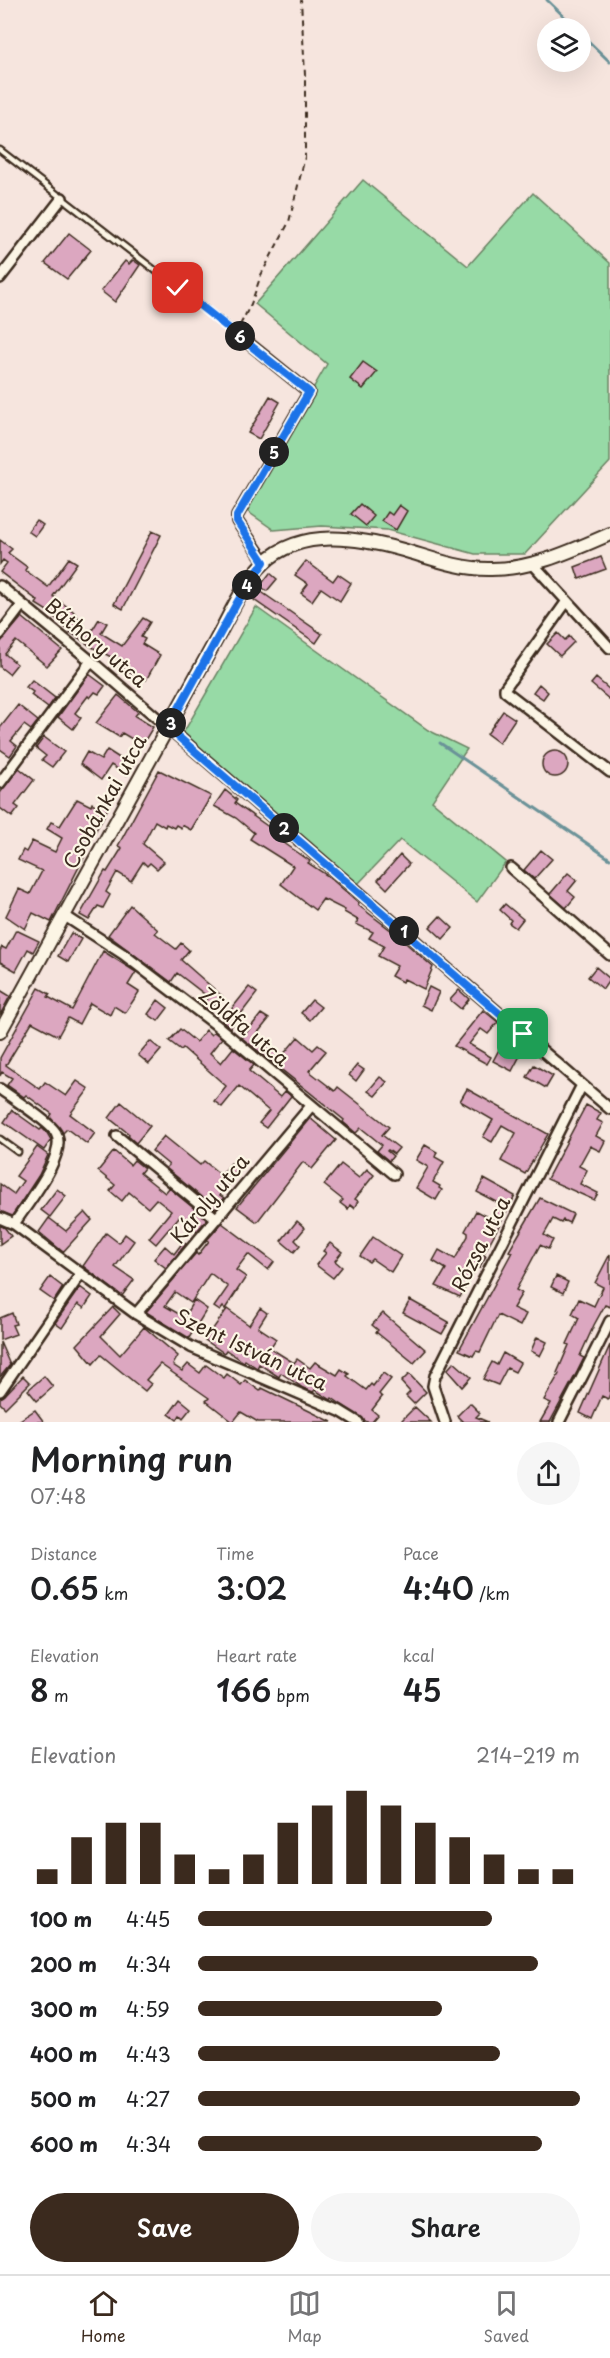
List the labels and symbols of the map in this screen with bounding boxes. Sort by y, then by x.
pin [152,262,203,313]
pin: 6 [225,321,255,351]
pin: 5 [259,437,289,467]
pin: 4 [232,570,262,600]
street label: Báthory utca [39,590,155,694]
pin: 3 [156,708,186,738]
street label: Csobánkai utca [55,728,154,874]
pin: 2 [269,813,299,843]
pin: 1 [389,916,419,946]
street label: Zöldfa utca [193,979,297,1073]
pin [497,1008,548,1059]
street label: Károly utca [163,1146,256,1250]
street label: Rózsa utca [443,1190,517,1297]
street label: Szent István utca [170,1300,333,1398]

